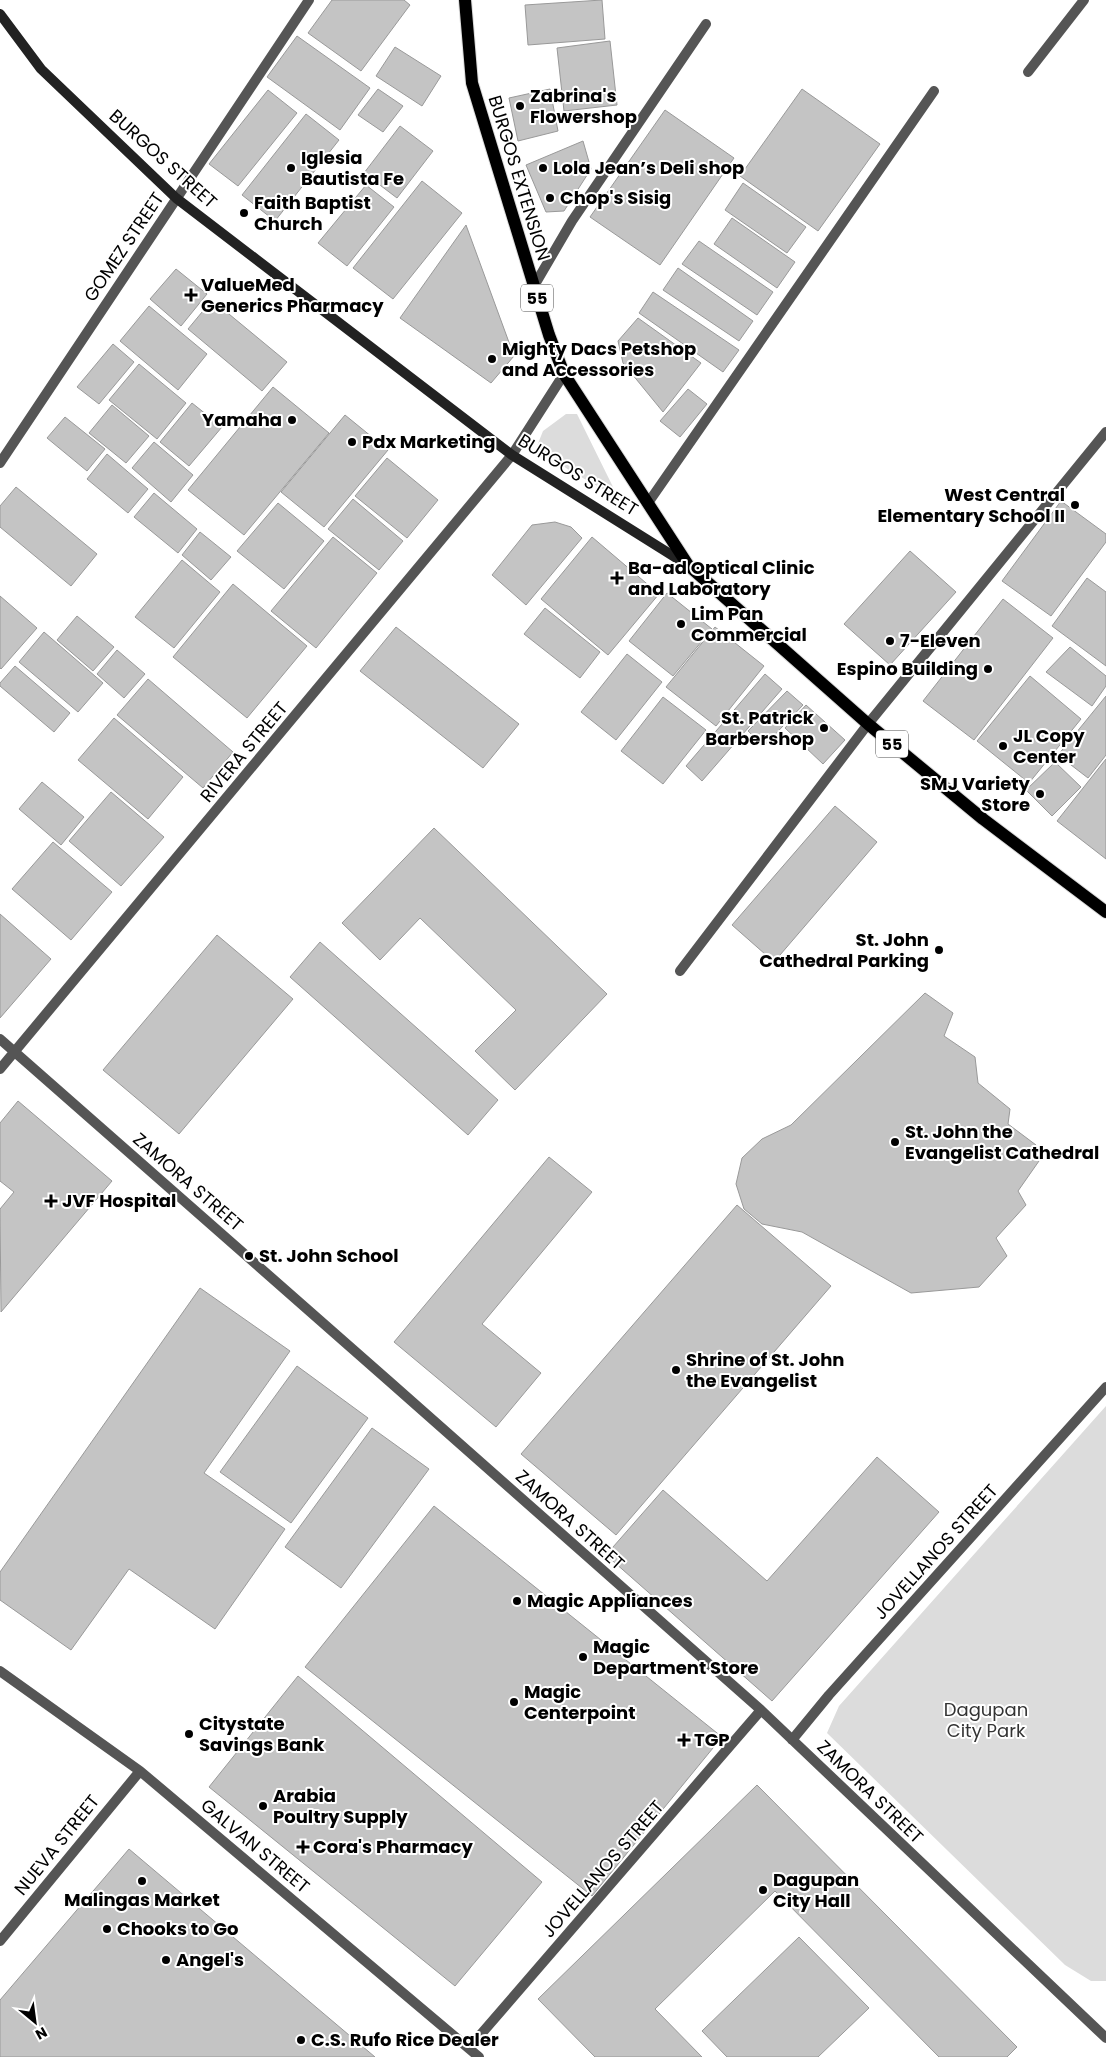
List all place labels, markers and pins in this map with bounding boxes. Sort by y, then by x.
place label: Zabrina's Flowershop [530,83,637,129]
marker: Zabrina's Flowershop [514,100,526,112]
place label: Iglesia Bautista Fe [301,145,404,191]
place label: Lola Jean’s Deli shop [553,155,744,180]
marker: Iglesia Bautista Fe [285,162,297,174]
marker: Lola Jean’s Deli shop [537,162,549,174]
place label: Chop's Sisig [560,185,671,210]
place label: Faith Baptist Church [254,190,371,236]
marker: Chop's Sisig [544,192,556,204]
marker: Faith Baptist Church [238,207,250,219]
place label: ValueMed Generics Pharmacy [201,272,384,318]
marker: ValueMed Generics Pharmacy [185,289,197,301]
place label: Mighty Dacs Petshop and Accessories [502,336,696,382]
marker: Mighty Dacs Petshop and Accessories [486,353,498,365]
place label: Yamaha [202,407,282,432]
marker: Yamaha [286,414,298,426]
place label: Pdx Marketing [362,429,496,454]
marker: Pdx Marketing [346,436,358,448]
place label: West Central Elementary School II [877,482,1065,528]
marker: West Central Elementary School II [1069,499,1081,511]
place label: Ba-ad Optical Clinic and Laboratory [628,555,815,601]
marker: Ba-ad Optical Clinic and Laboratory [610,571,624,585]
place label: Lim Pan Commercial [691,601,807,647]
marker: Lim Pan Commercial [675,618,687,630]
place label: 7-Eleven [900,628,981,653]
marker: 7-Eleven [884,635,896,647]
place label: Espino Building [837,656,978,681]
marker: Espino Building [982,663,994,675]
place label: St. Patrick Barbershop [705,705,815,751]
marker: St. Patrick Barbershop [818,722,830,734]
place label: JL Copy Center [1013,723,1085,769]
marker: JL Copy Center [997,740,1009,752]
place label: SMJ Variety Store [920,771,1031,817]
marker: SMJ Variety Store [1034,788,1046,800]
place label: St. John Cathedral Parking [759,927,929,973]
marker: St. John Cathedral Parking [933,944,945,956]
place label: St. John the Evangelist Cathedral [905,1119,1099,1165]
marker: St. John the Evangelist Cathedral [889,1136,901,1148]
place label: JVF Hospital [62,1188,176,1213]
marker: JVF Hospital [44,1194,58,1208]
place label: St. John School [259,1243,399,1268]
marker: St. John School [243,1250,255,1262]
place label: Shrine of St. John the Evangelist [686,1347,844,1393]
marker: Shrine of St. John the Evangelist [670,1364,682,1376]
place label: Magic Appliances [527,1588,693,1613]
marker: Magic Appliances [511,1595,523,1607]
place label: Magic Department Store [593,1634,759,1680]
marker: Magic Department Store [577,1651,589,1663]
place label: Magic Centerpoint [524,1679,635,1725]
marker: Magic Centerpoint [508,1696,520,1708]
place label: Citystate Savings Bank [199,1711,325,1757]
place label: TGP [694,1727,730,1752]
marker: Citystate Savings Bank [183,1728,195,1740]
marker: TGP [678,1734,690,1746]
place label: Arabia Poultry Supply [273,1783,408,1829]
marker: Arabia Poultry Supply [257,1800,269,1812]
place label: Cora's Pharmacy [313,1834,473,1859]
marker: Cora's Pharmacy [297,1841,309,1853]
place label: Dagupan City Hall [773,1867,859,1913]
marker: Malingas Market [136,1875,148,1887]
marker: Dagupan City Hall [757,1884,769,1896]
place label: Malingas Market [64,1887,220,1912]
place label: Chooks to Go [117,1916,239,1941]
marker: Chooks to Go [101,1923,113,1935]
place label: Angel's [176,1947,244,1972]
marker: Angel's [160,1954,172,1966]
place label: C.S. Rufo Rice Dealer [311,2027,499,2052]
marker: C.S. Rufo Rice Dealer [295,2034,307,2046]

